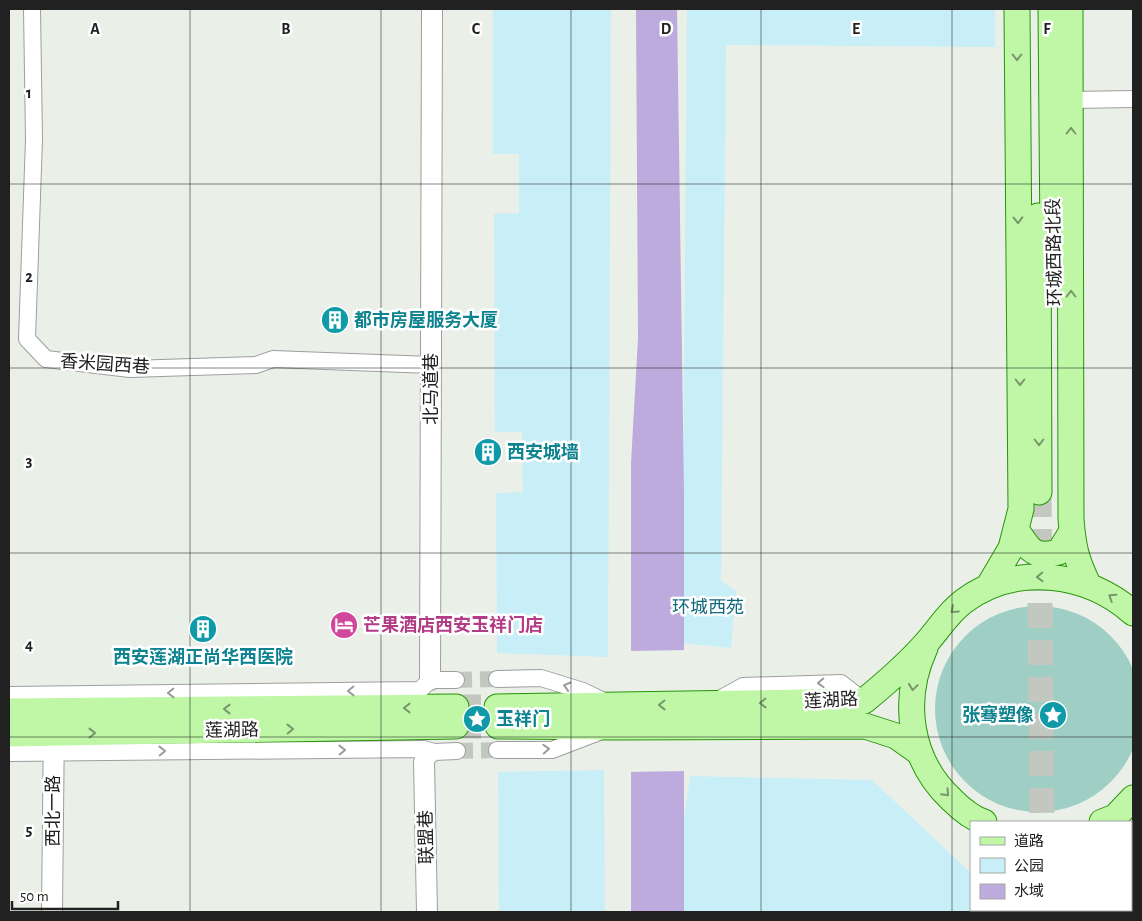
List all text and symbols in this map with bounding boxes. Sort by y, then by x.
text: A [90,21,100,37]
text: B [281,21,291,37]
text: C [472,21,481,37]
text: D [661,21,672,37]
text: E [852,21,860,37]
text: F [1043,21,1051,37]
one-way arrow [1012,54,1022,62]
text: 1 [26,85,32,101]
one-way arrow [1066,127,1076,134]
street label: 环城西路北段 [1043,198,1065,306]
one-way arrow [1013,216,1023,224]
text: 2 [25,269,33,285]
one-way arrow [1066,289,1076,297]
building icon: 都市房屋服务大厦 [320,305,350,335]
place label: 都市房屋服务大厦 [354,310,498,330]
street label: 香米园西巷 [59,351,151,377]
street label: 北马道巷 [421,353,441,425]
one-way arrow [1015,379,1025,387]
building icon: 西安城墙 [473,437,503,467]
one-way arrow [1034,439,1044,447]
place label: 西安城墙 [507,442,579,462]
text: 3 [26,453,33,469]
one-way arrow [1036,572,1044,582]
one-way arrow [1108,594,1117,603]
park label: 环城西苑 [672,597,744,617]
one-way arrow [951,604,960,613]
hotel icon: 芒果酒店西安玉祥门店 [329,610,359,640]
building icon: 西安莲湖正尚华西医院 [188,614,218,644]
place label: 芒果酒店西安玉祥门店 [363,615,543,635]
text: 4 [25,637,33,653]
place label: 西安莲湖正尚华西医院 [113,647,293,667]
one-way arrow [817,678,825,688]
one-way arrow [564,682,572,692]
one-way arrow [908,683,919,691]
one-way arrow [347,686,354,696]
one-way arrow [167,688,174,698]
street label: 莲湖路 [804,689,858,711]
one-way arrow [759,698,766,708]
one-way arrow [657,700,665,710]
place icon: 张骞塑像 [1038,700,1068,730]
one-way arrow [403,703,411,713]
one-way arrow [223,704,231,714]
place icon: 玉祥门 [462,704,492,734]
place label: 张骞塑像 [962,704,1034,725]
place label: 玉祥门 [496,709,550,729]
street label: 莲湖路 [205,720,259,740]
one-way arrow [286,724,294,734]
one-way arrow [89,728,97,738]
one-way arrow [542,744,550,755]
one-way arrow [339,745,347,755]
one-way arrow [159,746,167,756]
street label: 西北一路 [43,775,63,847]
one-way arrow [940,788,949,797]
street label: 联盟巷 [416,810,436,864]
legend [970,821,1132,911]
text: 5 [26,822,33,838]
text: 道路 [1014,833,1044,849]
text: 公园 [1014,858,1044,874]
scale bar [12,878,119,910]
text: 水域 [1014,883,1044,899]
text: 50 m [20,889,49,904]

